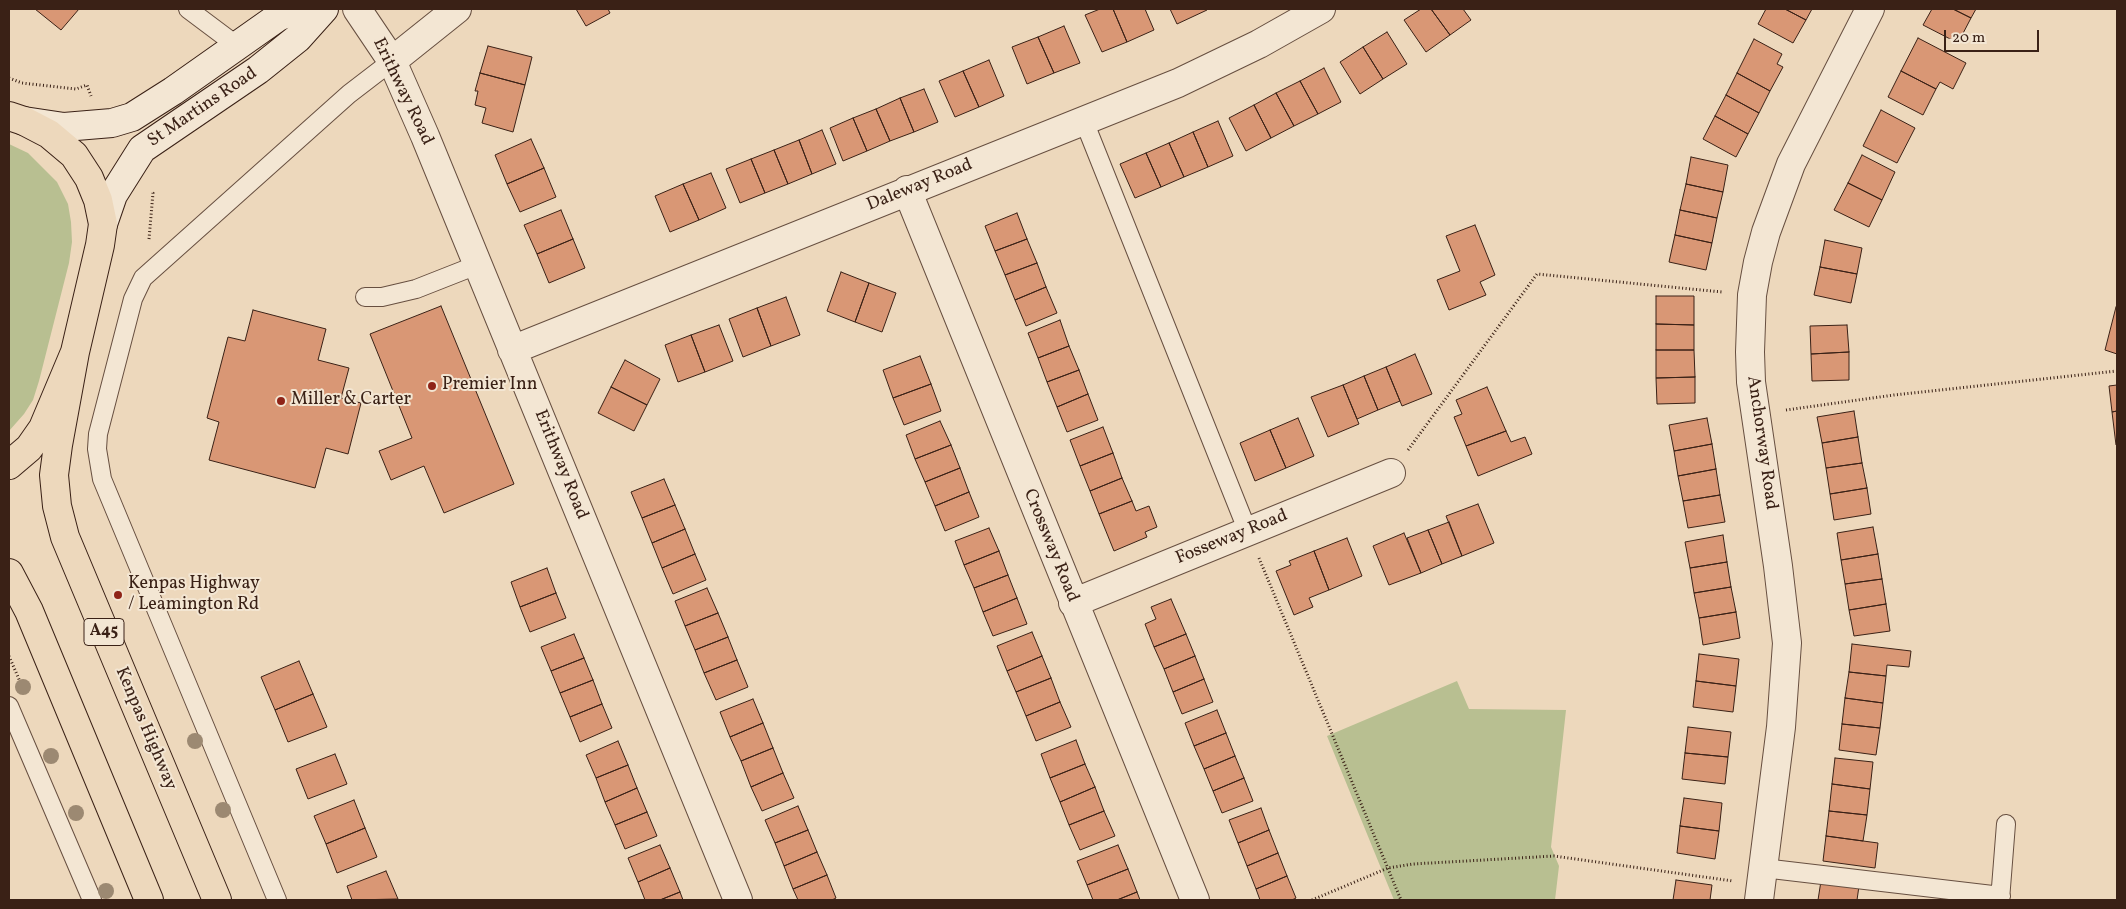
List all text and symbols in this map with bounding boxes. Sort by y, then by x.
scale bar [1946,20,2041,52]
text: 20 m [1952,28,1985,49]
street label: Erithway Road [367,35,437,149]
street label: St Martins Road [144,63,262,153]
street label: Daleway Road [864,155,976,217]
place label: Premier Inn [442,375,537,397]
street label: Anchorway Road [1741,375,1781,511]
marker: Premier Inn [426,380,438,392]
place label: Miller & Carter [291,390,411,412]
marker: Miller & Carter [275,395,287,407]
street label: Erithway Road [528,407,592,523]
street label: Crossway Road [1017,486,1083,606]
street label: Fosseway Road [1173,506,1291,570]
place label: Kenpas Highway / Leamington Rd [128,574,260,616]
marker: Kenpas Highway / Leamington Rd [112,589,124,601]
road number: A45 [84,618,124,646]
street label: Kenpas Highway [109,664,181,794]

